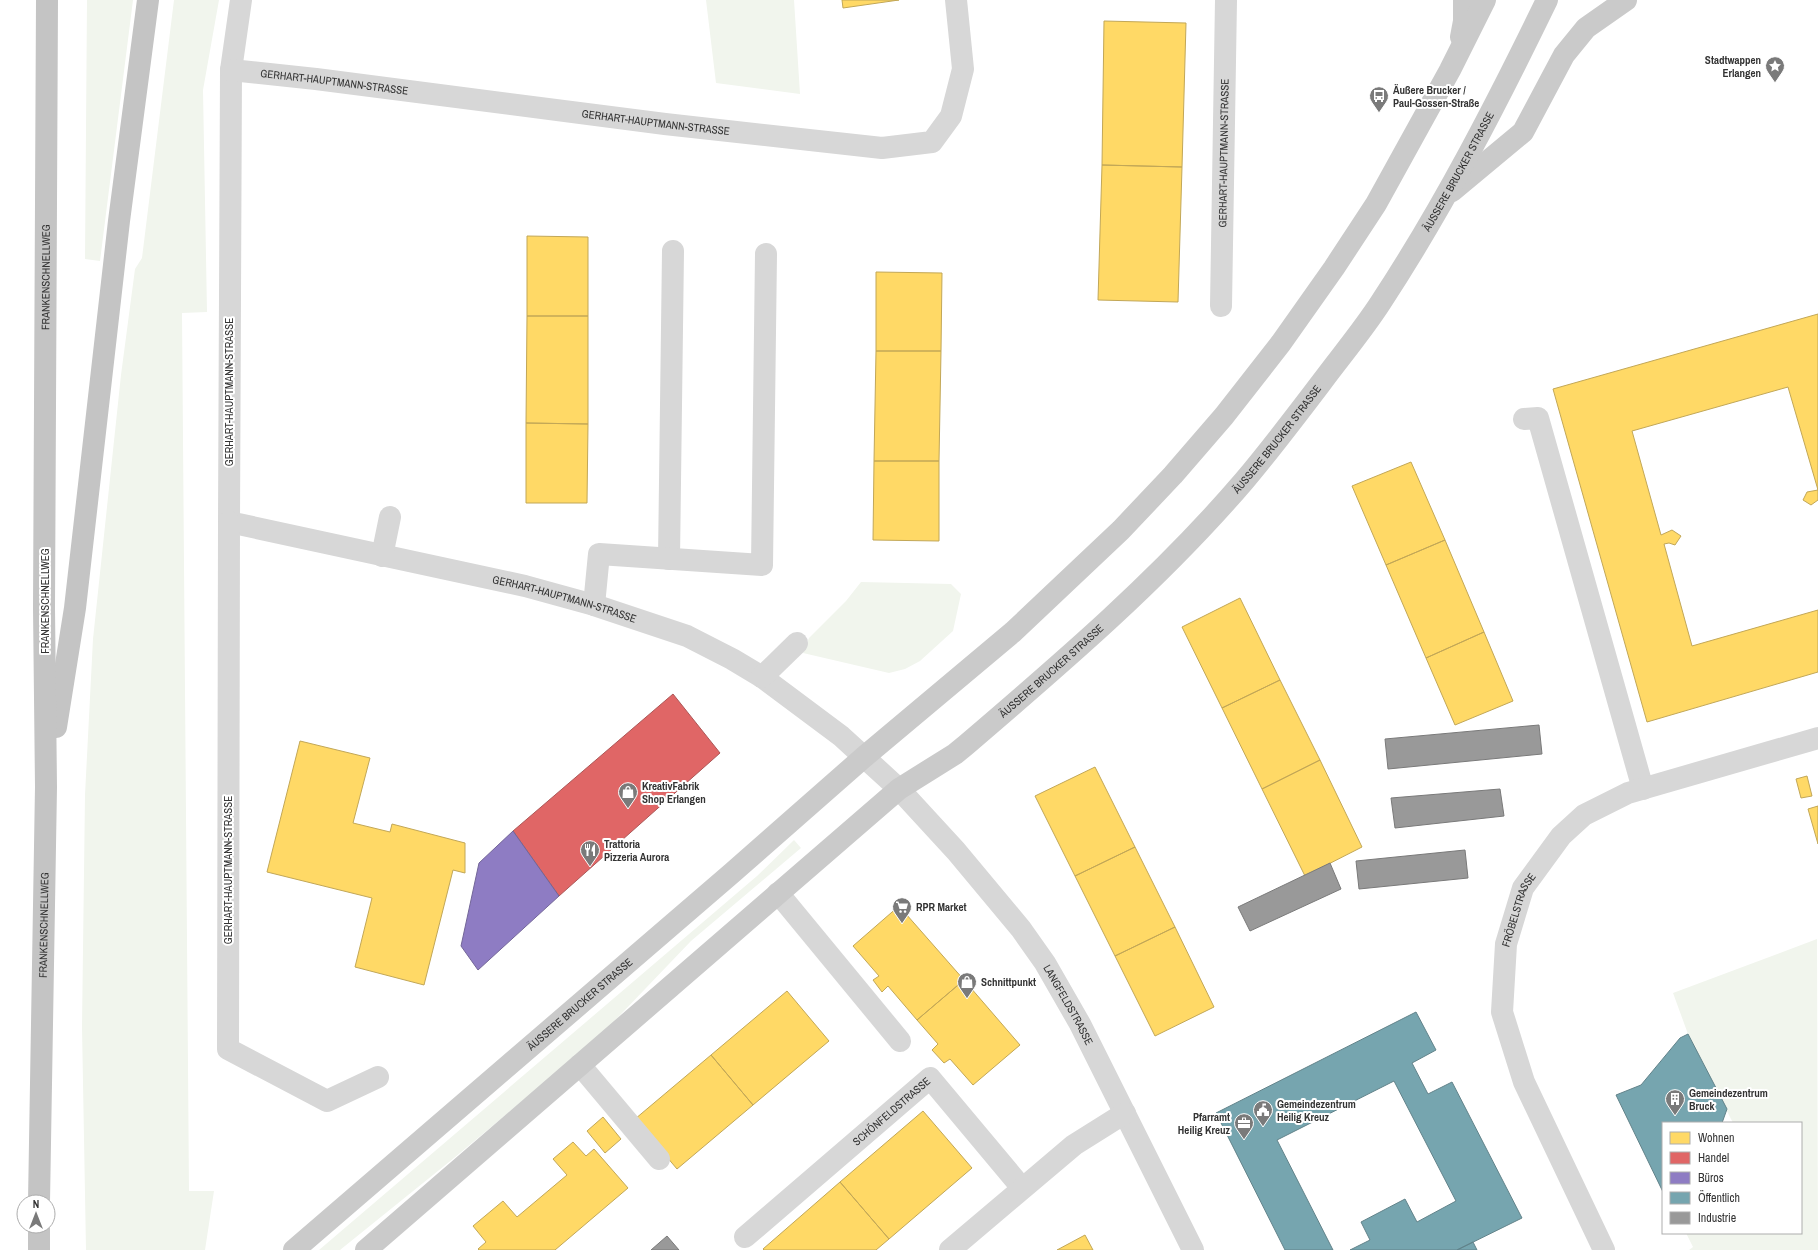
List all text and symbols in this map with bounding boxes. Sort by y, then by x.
place label: Stadtwappen Erlangen [1705,53,1761,80]
place icon: Stadtwappen Erlangen [1764,55,1786,83]
street label: GERHART-HAUPTMANN-STRASSE [260,66,409,98]
street label: GERHART-HAUPTMANN-STRASSE [1215,78,1232,228]
place label: Äußere Brucker / Paul-Gossen-Straße [1393,83,1479,110]
bus stop icon: Äußere Brucker / Paul-Gossen-Straße [1368,85,1390,113]
street label: GERHART-HAUPTMANN-STRASSE [581,106,730,138]
street label: ÄUSSERE BRUCKER STRASSE [1419,109,1497,235]
street label: FRANKENSCHNELLWEG [38,224,53,330]
street label: GERHART-HAUPTMANN-STRASSE [222,318,236,466]
street label: ÄUSSERE BRUCKER STRASSE [1229,382,1324,497]
street label: FRANKENSCHNELLWEG [38,548,52,654]
street label: GERHART-HAUPTMANN-STRASSE [491,572,638,626]
street label: ÄUSSERE BRUCKER STRASSE [995,621,1106,721]
place label: KreativFabrik Shop Erlangen [642,779,706,806]
shop icon: KreativFabrik Shop Erlangen [617,781,639,809]
street label: GERHART-HAUPTMANN-STRASSE [221,796,235,944]
place label: Trattoria Pizzeria Aurora [604,837,669,864]
restaurant icon: Trattoria Pizzeria Aurora [579,839,601,867]
street label: FRÖBELSTRASSE [1499,870,1539,949]
street label: FRANKENSCHNELLWEG [36,872,52,978]
supermarket icon: RPR Market [891,896,913,924]
place label: RPR Market [916,900,967,914]
street label: ÄUSSERE BRUCKER STRASSE [523,955,635,1054]
street label: LANGFELDSTRASSE [1040,962,1096,1047]
shop icon: Schnittpunkt [956,971,978,999]
place label: Schnittpunkt [981,975,1036,989]
street label: SCHÖNFELDSTRASSE [850,1074,933,1148]
place label: Gemeindezentrum Bruck [1689,1086,1768,1113]
building icon: Gemeindezentrum Bruck [1664,1088,1686,1116]
place label: Gemeindezentrum Heilig Kreuz [1277,1097,1356,1124]
public building icon: Gemeindezentrum Heilig Kreuz [1252,1099,1274,1127]
place label: Pfarramt Heilig Kreuz [1178,1110,1230,1137]
office icon: Pfarramt Heilig Kreuz [1233,1112,1255,1140]
legend [1662,1122,1802,1234]
text: Wohnen [1698,1130,1734,1146]
text: Handel [1698,1150,1729,1166]
text: Büros [1698,1170,1724,1186]
text: Öffentlich [1698,1189,1740,1206]
north arrow [16,1194,56,1234]
text: N [33,1197,39,1211]
text: Industrie [1698,1210,1736,1226]

